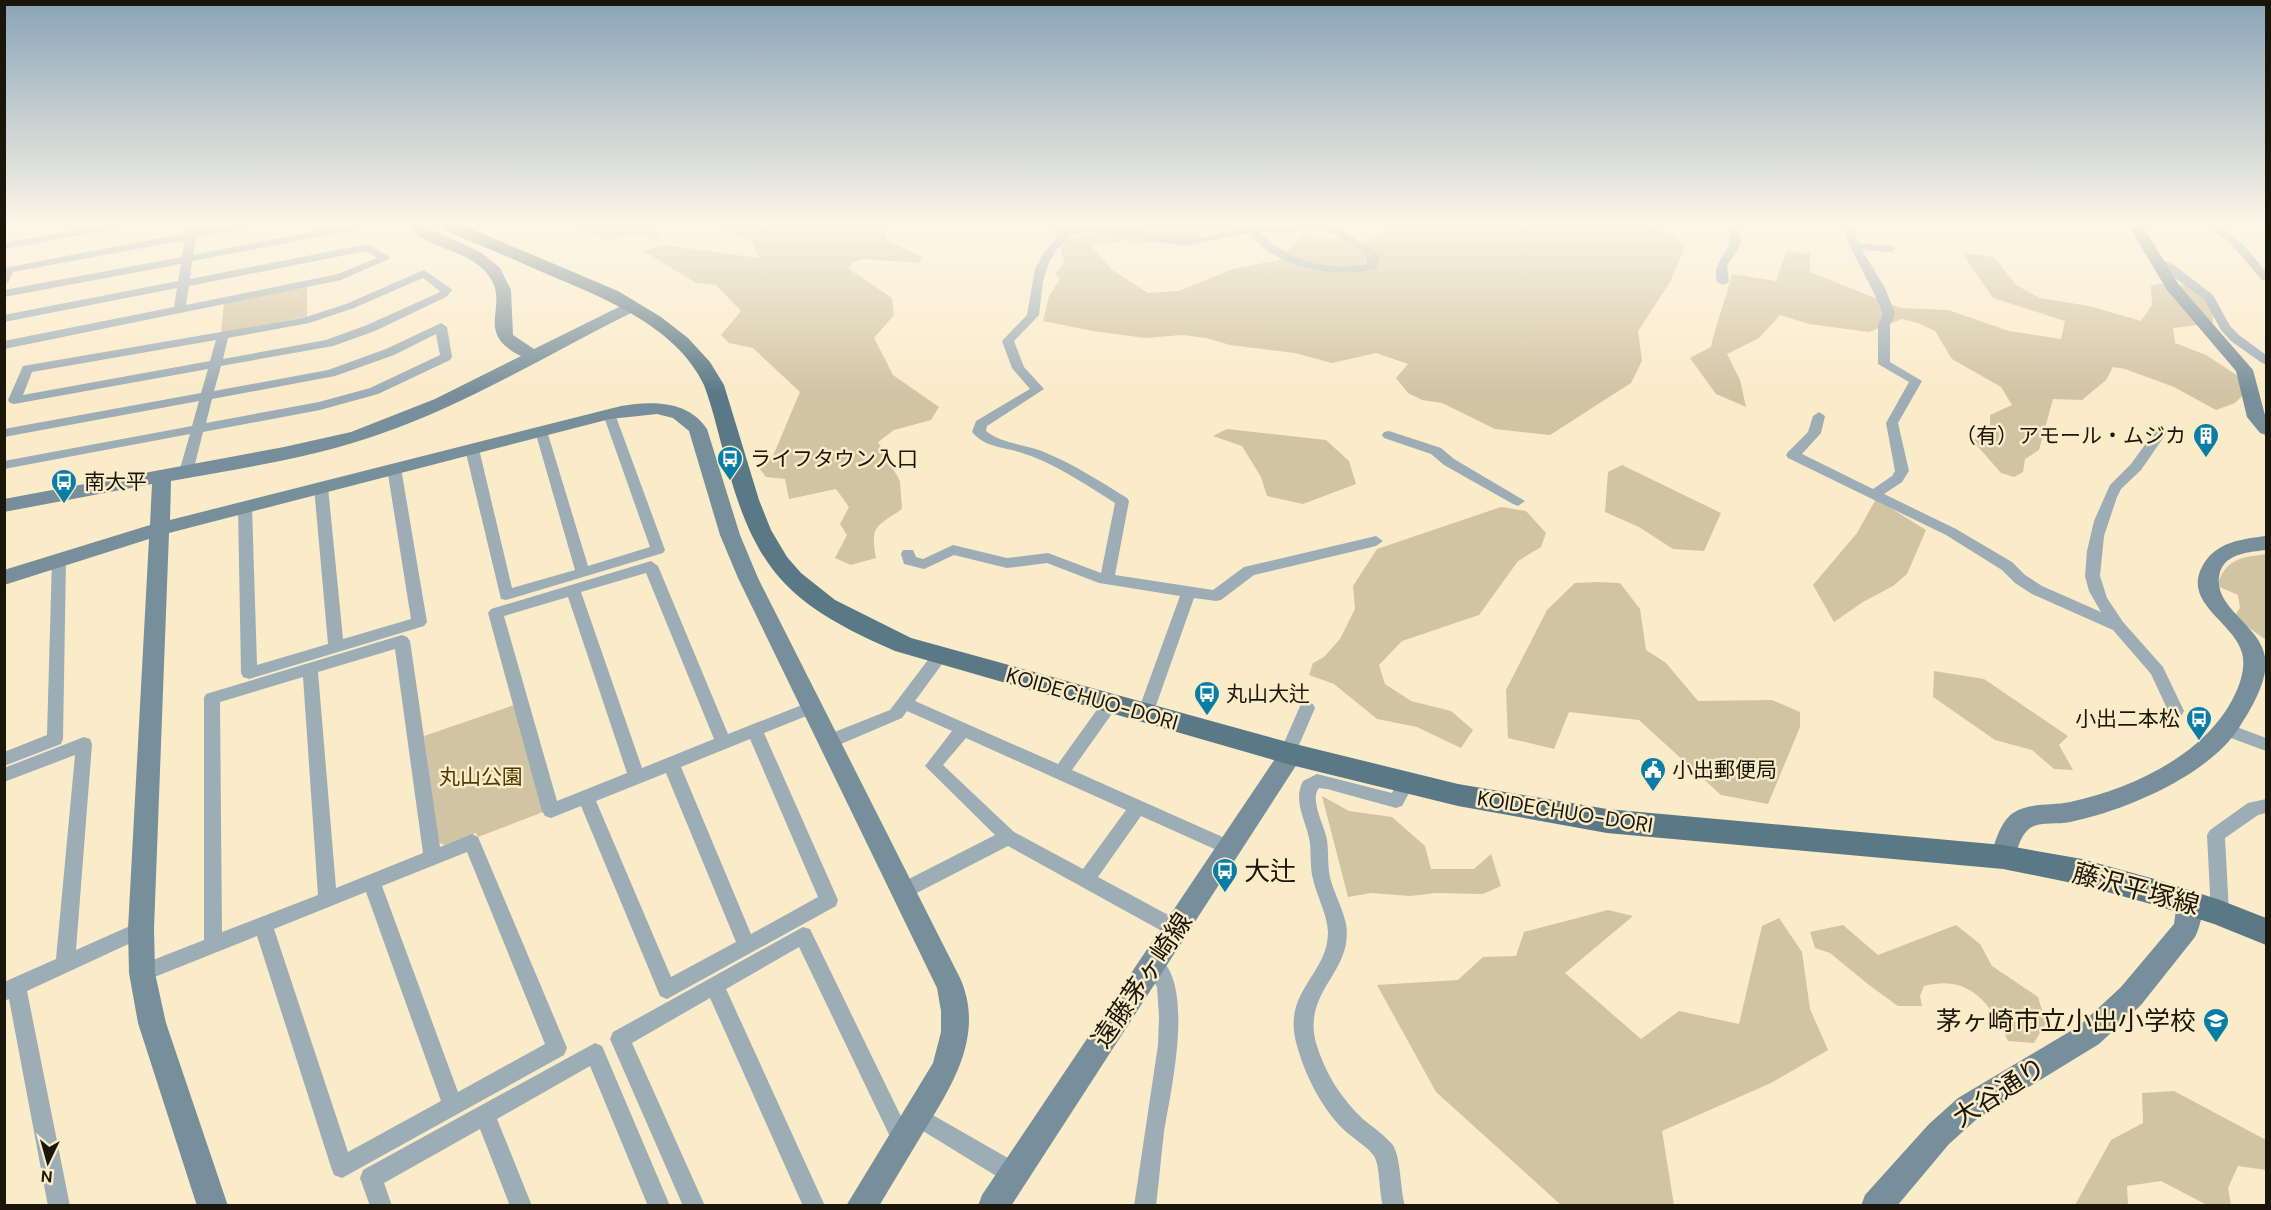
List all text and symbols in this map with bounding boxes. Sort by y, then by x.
building icon: （有）アモール・ムジカ [2191,421,2221,459]
place label: （有）アモール・ムジカ [1955,422,2186,450]
bus stop icon: ライフタウン入口 [715,444,745,482]
place label: ライフタウン入口 [750,445,918,473]
bus stop icon: 南大平 [49,467,79,505]
place label: 南大平 [84,468,147,496]
street label: KOIDECHUO-DORI [1003,661,1181,737]
bus stop icon: 丸山大辻 [1192,679,1222,717]
place label: 丸山大辻 [1226,680,1310,708]
bus stop icon: 小出二本松 [2184,704,2214,742]
place label: 小出二本松 [2075,705,2180,733]
public building icon: 小出郵便局 [1638,755,1668,793]
place label: 小出郵便局 [1672,756,1777,784]
park label: 丸山公園 [439,763,523,791]
street label: KOIDECHUO-DORI [1475,784,1655,840]
place label: 大辻 [1244,854,1296,888]
bus stop icon: 大辻 [1210,856,1240,894]
street label: 藤沢平塚線 [2069,856,2203,922]
street label: 遠藤茅ヶ崎線 [1084,906,1200,1054]
place label: 茅ヶ崎市立小出小学校 [1936,1004,2196,1038]
school or university icon: 茅ヶ崎市立小出小学校 [2201,1006,2231,1044]
street label: 大谷通り [1946,1049,2052,1135]
north arrow [18,1132,78,1192]
text: N [40,1165,53,1187]

